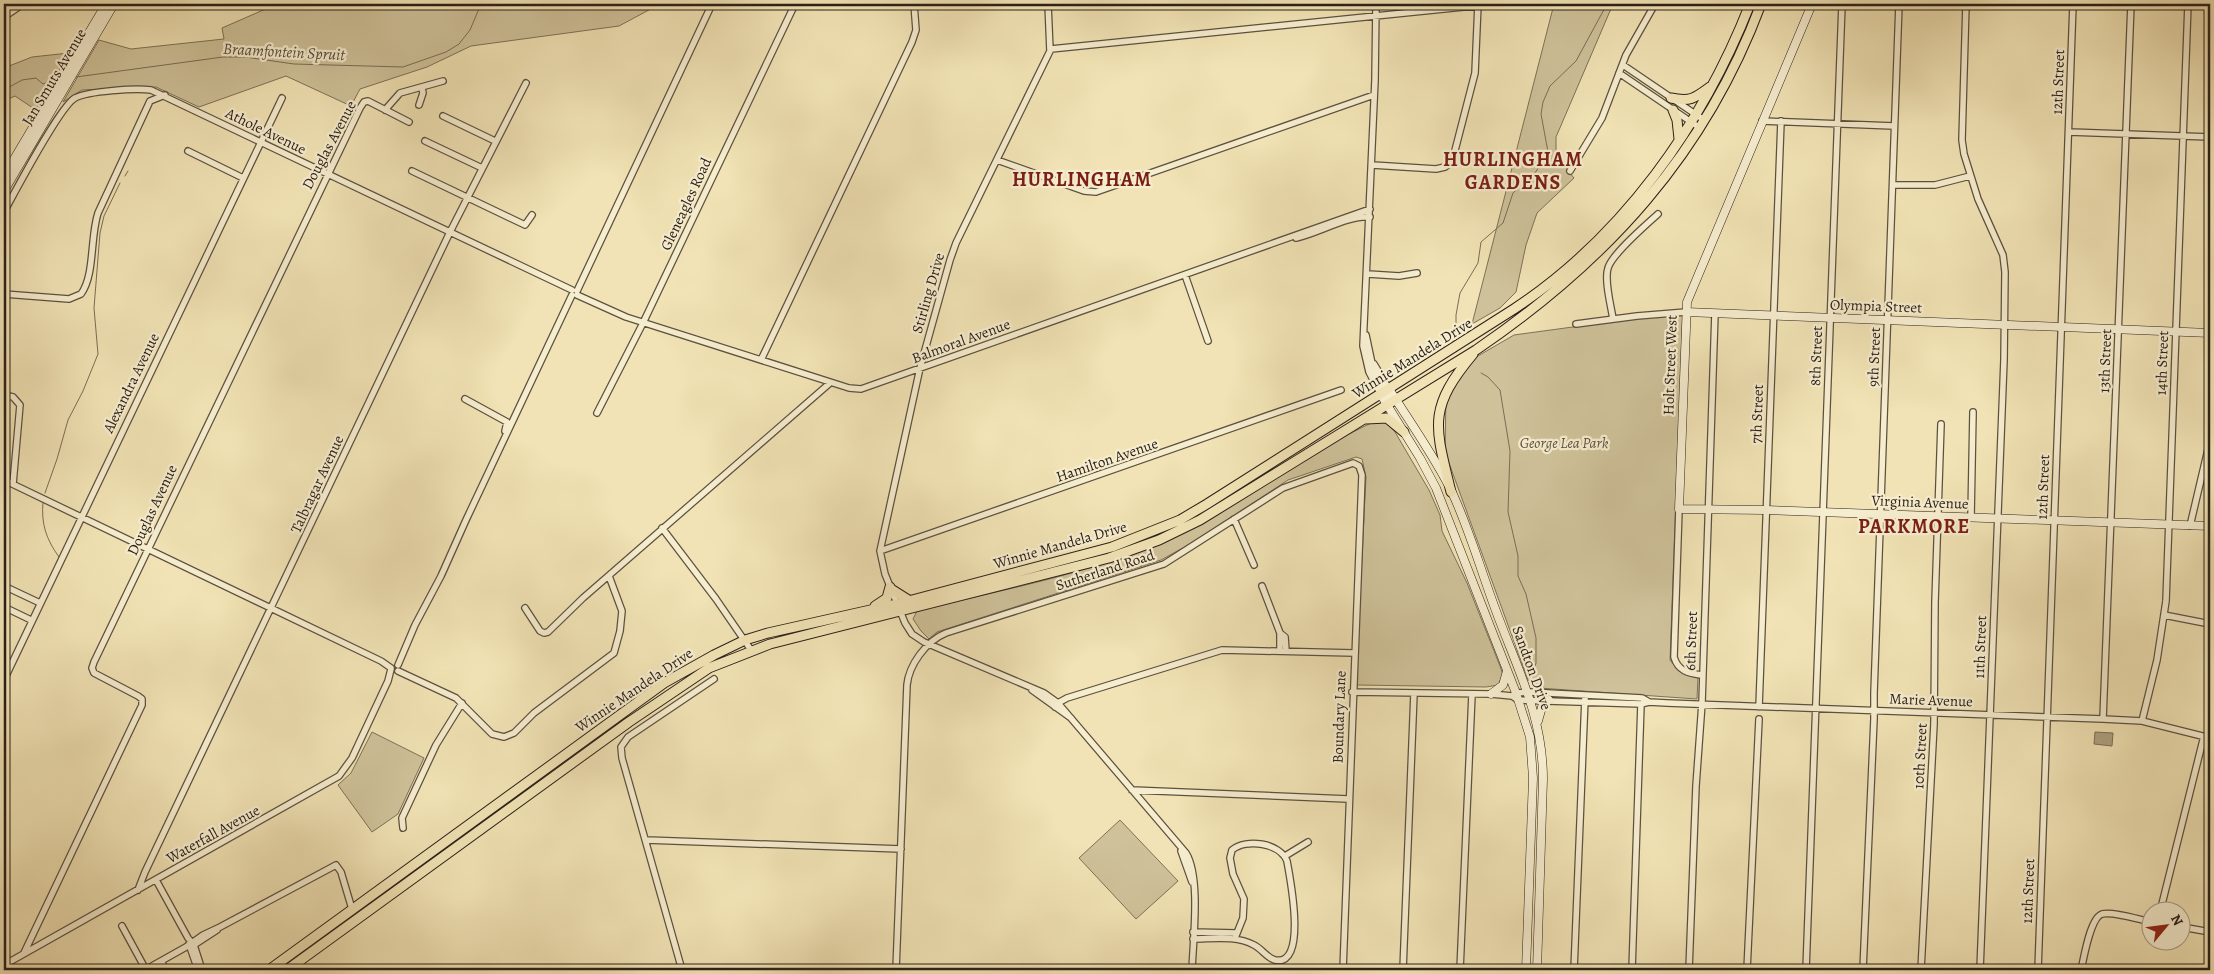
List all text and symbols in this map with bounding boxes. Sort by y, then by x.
street label: Jan Smuts Avenue [17,25,91,129]
water label: Braamfontein Spruit [223,38,347,66]
street label: 12th Street [2047,49,2069,115]
street label: Douglas Avenue [297,97,361,193]
street label: Athole Avenue [222,102,310,159]
district label: HURLINGHAM GARDENS [1443,146,1583,196]
street label: Gleneagles Road [656,153,717,254]
district label: HURLINGHAM [1012,166,1152,193]
street label: Stirling Drive [907,250,949,336]
street label: Olympia Street [1830,294,1922,318]
street label: Winnie Mandela Drive [1347,313,1476,404]
street label: Balmoral Avenue [909,314,1013,368]
street label: Holt Street West [1658,314,1682,416]
street label: 8th Street [1805,326,1827,386]
street label: 9th Street [1863,327,1885,387]
street label: Alexandra Avenue [98,329,164,437]
street label: 13th Street [2094,329,2116,393]
street label: 14th Street [2151,330,2173,396]
street label: 7th Street [1746,384,1768,444]
street label: Talbragar Avenue [286,431,349,536]
street label: Hamilton Avenue [1053,433,1161,487]
park label: George Lea Park [1520,433,1609,453]
street label: 12th Street [2032,454,2054,520]
street label: Douglas Avenue [122,461,182,559]
street label: Virginia Avenue [1870,490,1969,514]
district label: PARKMORE [1858,513,1970,540]
street label: Winnie Mandela Drive [990,516,1129,574]
street label: Sutherland Road [1053,544,1158,595]
street label: 6th Street [1680,611,1702,671]
street label: 11th Street [1969,615,1991,679]
street label: Sandton Drive [1508,623,1557,713]
street label: Winnie Mandela Drive [570,643,697,737]
street label: Boundary Lane [1327,670,1351,764]
street label: Marie Avenue [1889,689,1974,711]
street label: 10th Street [1908,723,1932,789]
street label: Waterfall Avenue [162,800,264,868]
street label: 12th Street [2017,858,2039,924]
north arrow [2142,902,2192,952]
text: N [2166,911,2188,929]

